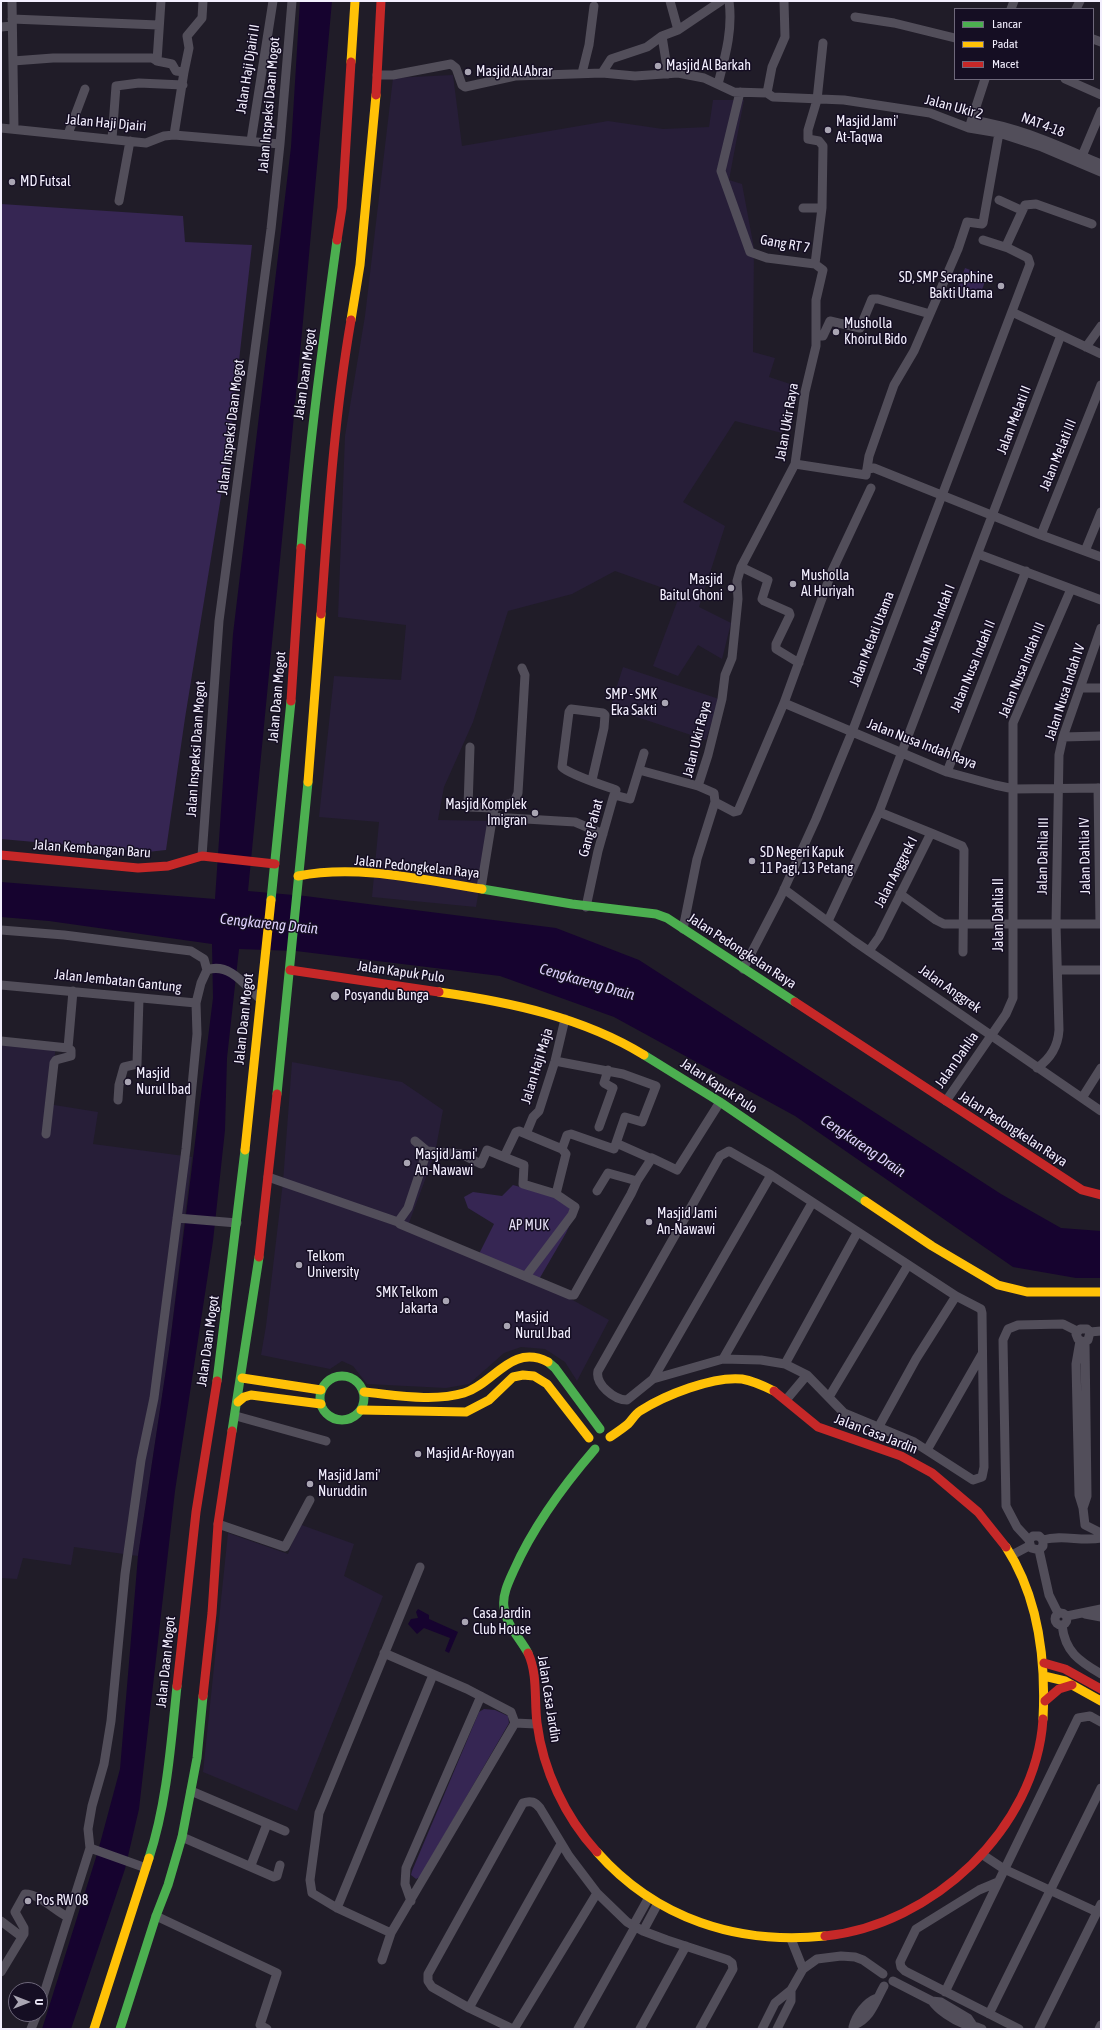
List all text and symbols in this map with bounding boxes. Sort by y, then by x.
legend [954,8,1094,80]
text: Lancar [992,17,1022,31]
street label: Jalan Haji Djairi II [233,23,263,115]
street label: Jalan Inspeksi Daan Mogot [255,36,283,174]
text: Padat [992,37,1018,51]
text: Macet [992,57,1019,71]
place label: Masjid Al Barkah [666,58,751,74]
marker: Masjid Al Barkah [653,61,663,71]
place label: Masjid Al Abrar [476,64,552,80]
marker: Masjid Al Abrar [463,67,473,77]
street label: Jalan Ukir 2 [923,91,985,123]
street label: NAT 4-18 [1019,109,1067,141]
street label: Jalan Haji Djairi [65,111,147,135]
place label: Masjid Jami' At-Taqwa [836,114,898,146]
marker: Masjid Jami' At-Taqwa [823,125,833,135]
place label: MD Futsal [20,174,71,190]
marker: MD Futsal [7,177,17,187]
street label: Gang RT 7 [759,231,811,257]
place label: SD, SMP Seraphine Bakti Utama [899,270,993,302]
marker: SD, SMP Seraphine Bakti Utama [996,281,1006,291]
place label: Musholla Khoirul Bido [844,316,907,348]
street label: Jalan Daan Mogot [290,327,320,421]
marker: Musholla Khoirul Bido [831,327,841,337]
street label: Jalan Inspeksi Daan Mogot [214,358,248,496]
street label: Jalan Ukir Raya [772,382,802,462]
street label: Jalan Melati II [993,383,1035,457]
street label: Jalan Melati III [1036,417,1080,493]
place label: Musholla Al Huriyah [801,568,855,600]
place label: Masjid Baitul Ghoni [659,572,723,604]
marker: Musholla Al Huriyah [788,579,798,589]
street label: Jalan Nusa Indah I [909,582,959,676]
marker: Masjid Baitul Ghoni [726,583,736,593]
street label: Jalan Melati Utama [846,589,898,689]
street label: Jalan Nusa Indah II [947,618,999,714]
street label: Jalan Nusa Indah III [995,620,1049,720]
street label: Jalan Nusa Indah IV [1041,641,1089,743]
street label: Jalan Daan Mogot [265,651,289,743]
street label: Jalan Inspeksi Daan Mogot [183,680,209,818]
place label: SMP - SMK Eka Sakti [605,687,657,720]
marker: SMP - SMK Eka Sakti [660,698,670,708]
street label: Jalan Ukir Raya [679,699,715,779]
street label: Jalan Nusa Indah Raya [865,715,979,773]
place label: Masjid Komplek Imigran [445,797,527,830]
street label: Gang Pahat [575,797,607,859]
marker: Masjid Komplek Imigran [530,808,540,818]
street label: Jalan Dahlia III [1034,817,1052,895]
street label: Jalan Dahlia IV [1076,817,1094,895]
street label: Jalan Anggrek I [871,834,921,910]
street label: Jalan Kembangan Baru [33,837,151,861]
place label: SD Negeri Kapuk 11 Pagi, 13 Petang [760,845,853,878]
street label: Jalan Pedongkelan Raya [354,852,480,882]
marker: SD Negeri Kapuk 11 Pagi, 13 Petang [747,856,757,866]
street label: Jalan Dahlia II [991,878,1007,952]
water label: Cengkareng Drain [219,910,319,938]
street label: Jalan Pedongkelan Raya [685,910,799,992]
street label: Jalan Kapuk Pulo [356,958,446,986]
water label: Cengkareng Drain [537,960,637,1004]
street label: Jalan Anggrek [916,961,984,1017]
street label: Jalan Jembatan Gantung [54,966,182,996]
street label: Jalan Daan Mogot [231,972,257,1066]
place label: Posyandu Bunga [344,988,429,1004]
marker: Posyandu Bunga [329,990,341,1002]
street label: Jalan Haji Maja [517,1026,557,1106]
street label: Jalan Dahlia [932,1029,982,1091]
street label: Jalan Kapuk Pulo [677,1055,761,1117]
place label: Masjid Nurul Ibad [136,1066,191,1098]
marker: Masjid Nurul Ibad [123,1077,133,1087]
street label: Jalan Pedongkelan Raya [956,1088,1070,1170]
water label: Cengkareng Drain [817,1111,909,1181]
place label: Masjid Jami' An-Nawawi [415,1147,477,1180]
marker: Masjid Jami' An-Nawawi [402,1158,412,1168]
place label: Masjid Jami An-Nawawi [657,1206,717,1238]
marker: Masjid Jami An-Nawawi [644,1217,654,1227]
park label: AP MUK [509,1218,549,1234]
place label: Telkom University [307,1249,359,1282]
marker: Telkom University [294,1260,304,1270]
place label: SMK Telkom Jakarta [376,1285,438,1318]
street label: Jalan Daan Mogot [193,1294,223,1388]
marker: SMK Telkom Jakarta [441,1296,451,1306]
place label: Masjid Nurul Jbad [515,1310,571,1342]
marker: Masjid Nurul Jbad [502,1321,512,1331]
street label: Jalan Casa Jardin [832,1410,920,1458]
place label: Masjid Ar-Royyan [426,1446,514,1462]
marker: Masjid Ar-Royyan [413,1449,423,1459]
place label: Masjid Jami' Nuruddin [318,1468,380,1500]
marker: Masjid Jami' Nuruddin [305,1479,315,1489]
place label: Casa Jardin Club House [473,1606,531,1638]
street label: Jalan Daan Mogot [153,1615,179,1709]
marker: Casa Jardin Club House [460,1617,470,1627]
street label: Jalan Casa Jardin [534,1654,564,1744]
place label: Pos RW 08 [36,1893,88,1909]
marker: Pos RW 08 [23,1896,33,1906]
north arrow [8,1982,48,2022]
text: U [33,1999,45,2005]

